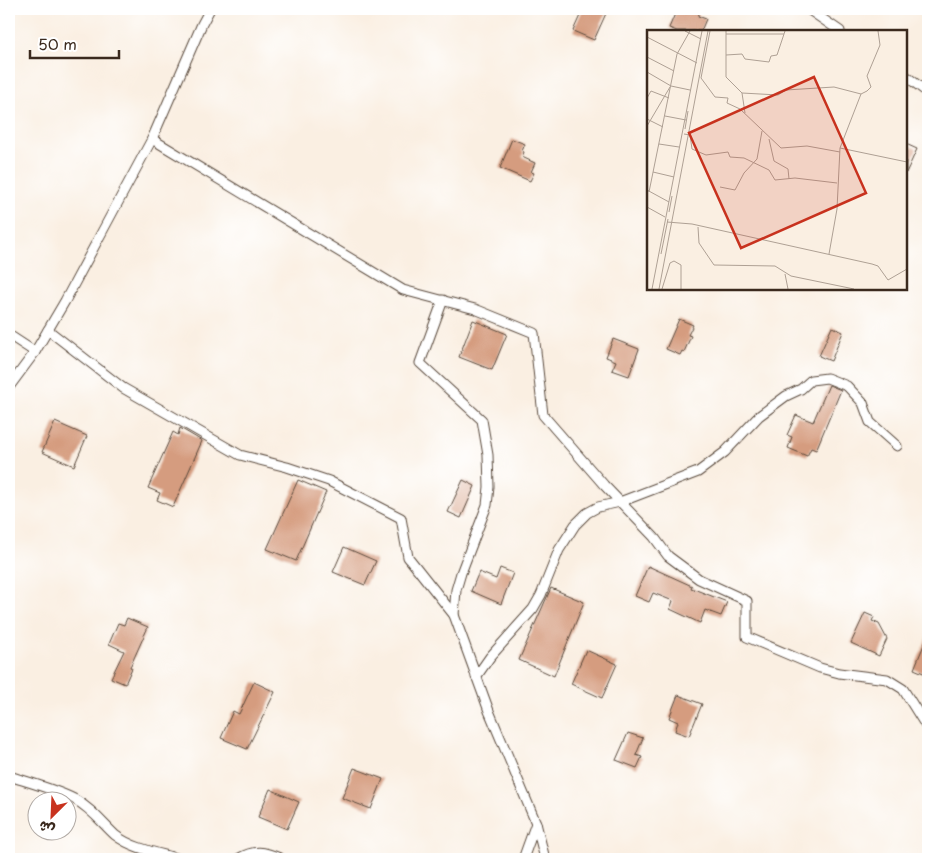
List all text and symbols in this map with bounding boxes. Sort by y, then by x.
scale bar [30,28,119,60]
inset map [647,30,907,290]
text: 50 m [38,32,77,55]
north arrow [28,790,78,840]
text: ش [35,816,58,841]

